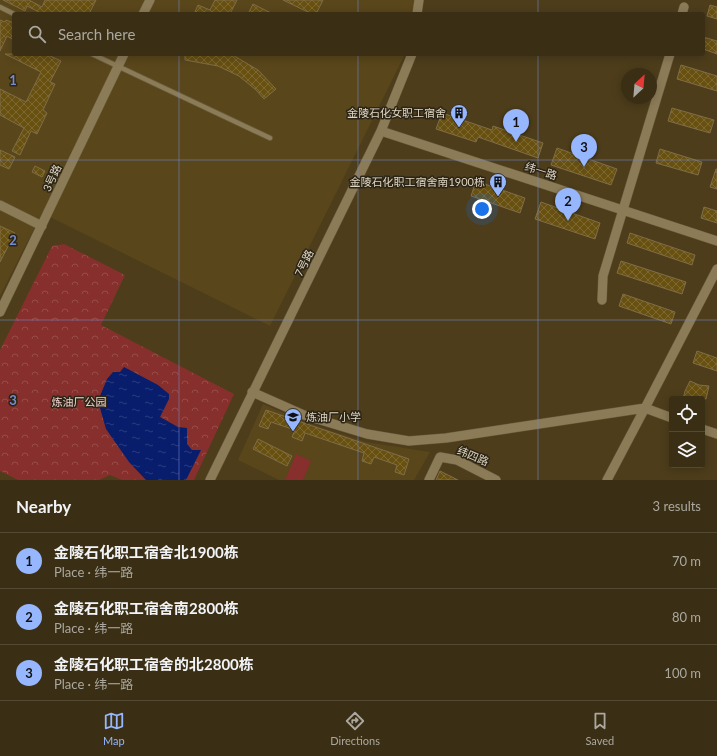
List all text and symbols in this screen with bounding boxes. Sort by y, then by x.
search box [12,12,705,56]
icon: search [26,23,48,45]
text: Search here [58,25,135,43]
north arrow [621,68,657,104]
text: 1 [9,72,17,88]
building icon: 金陵石化女职工宿舍 [449,103,469,128]
place label: 金陵石化女职工宿舍 [347,106,446,119]
pin: 1 [503,109,529,142]
pin: 3 [571,134,597,167]
street label: 纬一路 [523,159,559,182]
street label: 3号路 [40,162,63,193]
building icon: 金陵石化职工宿舍南1900栋 [488,172,508,197]
place label: 金陵石化职工宿舍南1900栋 [349,175,485,188]
pin: 2 [555,188,581,221]
your location [472,199,492,219]
text: 2 [9,232,17,248]
street label: 7号路 [291,247,316,278]
text: 3 [9,392,17,408]
park label: 炼油厂公园 [52,395,107,408]
map controls [669,396,705,468]
button: locate [669,396,705,432]
school or university icon: 炼油厂小学 [283,407,303,432]
place label: 炼油厂小学 [306,410,361,423]
button: layers [669,432,705,468]
street label: 纬四路 [455,443,491,468]
text: Nearby [16,496,71,517]
text: 3 results [653,498,701,514]
text: 金陵石化职工宿舍北1900栋 [54,543,239,561]
text: 1 [25,553,33,569]
text: 70 m [672,553,701,569]
text: Place · 纬一路 [54,564,133,580]
text: 金陵石化职工宿舍南2800栋 [54,599,239,617]
text: 2 [25,609,33,625]
text: 80 m [672,609,701,625]
text: Place · 纬一路 [54,620,133,636]
text: 金陵石化职工宿舍的北2800栋 [54,655,254,673]
text: 3 [25,665,33,681]
text: 100 m [664,665,701,681]
text: Place · 纬一路 [54,676,133,692]
tab: Map [103,710,125,747]
tab: Directions [330,710,380,747]
tab: Saved [585,710,614,747]

